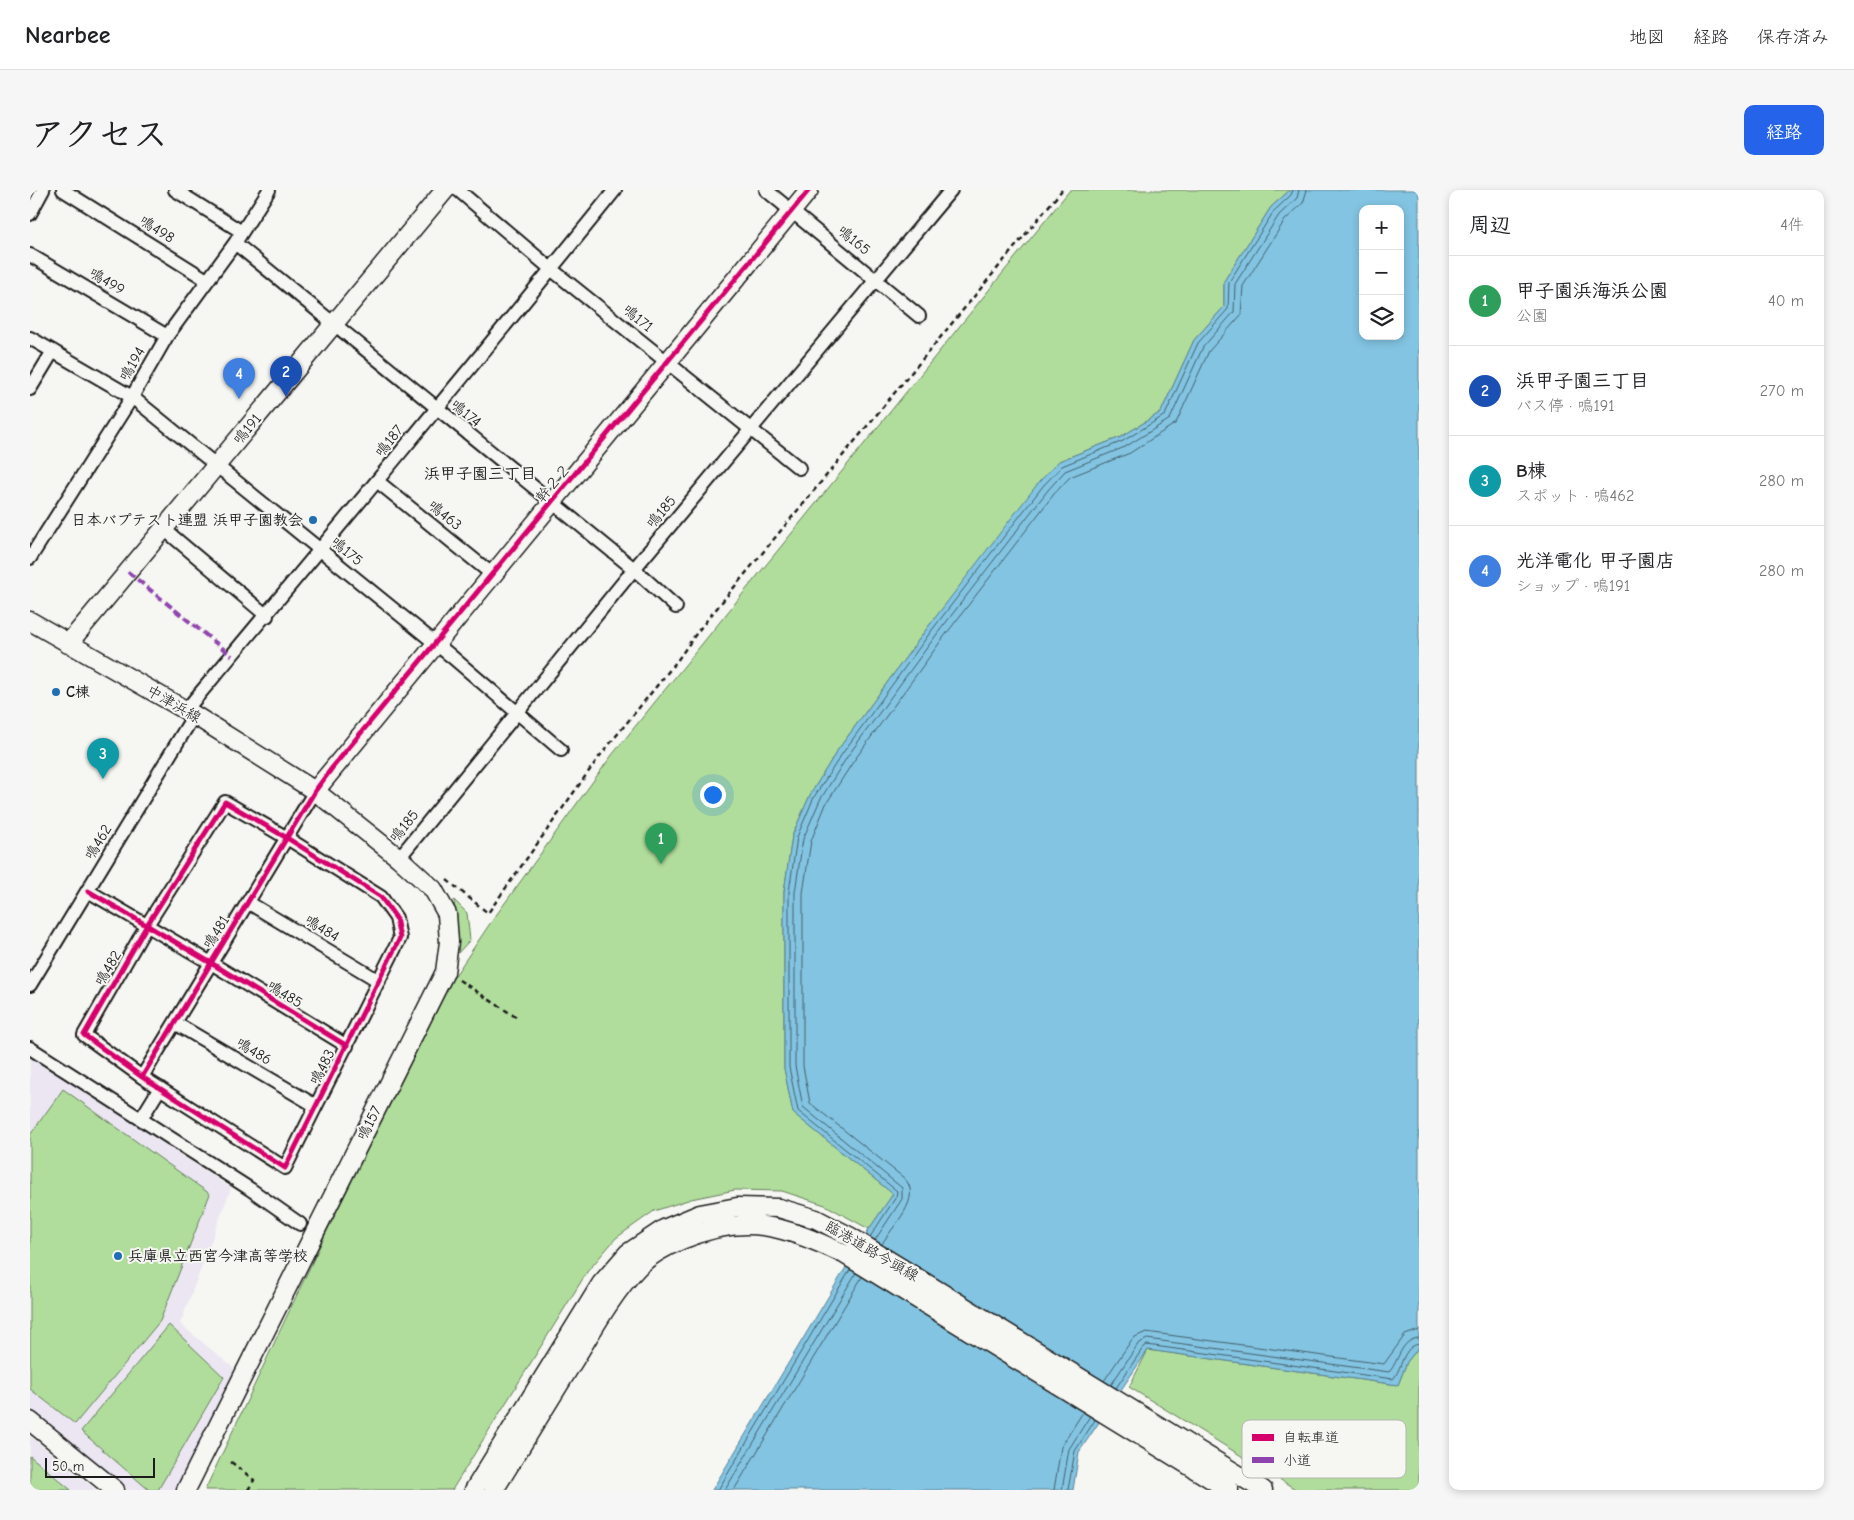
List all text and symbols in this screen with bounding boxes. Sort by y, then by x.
text: Nearbee [25,21,110,49]
text: 地図 [1629,27,1665,48]
text: 経路 [1693,27,1729,48]
text: 保存済み [1757,27,1829,48]
button: 経路 [1744,105,1824,155]
text: アクセス [30,114,168,155]
map controls [1359,205,1404,340]
button: + [1359,205,1404,250]
street label: 鳴498 [136,211,178,247]
text: 周辺 [1469,213,1511,237]
text: 4件 [1780,216,1804,234]
street label: 鳴165 [834,221,874,259]
button: − [1359,250,1404,295]
street label: 鳴499 [86,264,128,298]
text: 甲子園浜海浜公園 [1516,280,1668,302]
text: 1 [1482,292,1488,310]
text: 40 m [1768,292,1804,310]
button: layers [1359,295,1404,340]
street label: 鳴171 [619,300,657,336]
text: 公園 [1516,307,1548,325]
street label: 鳴194 [115,344,149,384]
pin: 2 [270,356,302,397]
pin: 4 [223,358,255,399]
text: 浜甲子園三丁目 [1516,370,1649,392]
text: 2 [1481,382,1489,400]
text: 270 m [1760,382,1804,400]
street label: 鳴174 [447,395,485,431]
text: バス停 · 鳴191 [1516,397,1615,415]
street label: 鳴191 [229,410,265,448]
street label: 鳴187 [371,421,407,461]
street label: 幹２２ [532,460,574,506]
text: B棟 [1516,460,1547,482]
district label: 浜甲子園三丁目 [424,465,536,483]
text: 3 [1481,472,1489,490]
text: 280 m [1759,472,1804,490]
text: スポット · 鳴462 [1516,487,1634,505]
street label: 鳴185 [642,492,680,532]
street label: 鳴463 [425,496,465,534]
place label: 日本バプテスト連盟 浜甲子園教会 [71,511,303,529]
marker: 日本バプテスト連盟 浜甲子園教会 [307,514,319,526]
street label: 鳴175 [327,533,367,569]
text: 光洋電化 甲子園店 [1516,550,1675,572]
text: 4 [1481,562,1489,580]
text: 280 m [1759,562,1804,580]
text: ショップ · 鳴191 [1516,577,1630,595]
street label: 中津浜線 [144,681,204,727]
place label: C棟 [66,683,90,701]
marker: C棟 [50,686,62,698]
pin: 3 [87,738,119,779]
your location [700,782,726,808]
street label: 鳴185 [385,806,423,846]
street label: 鳴462 [80,821,116,863]
pin: 1 [645,823,677,864]
street label: 鳴484 [301,911,343,945]
street label: 鳴481 [199,912,233,952]
street label: 鳴482 [91,947,125,989]
street label: 鳴485 [264,976,306,1012]
street label: 鳴486 [233,1033,275,1069]
street label: 鳴483 [305,1046,339,1088]
street label: 鳴157 [353,1103,385,1143]
street label: 臨港道路今頭線 [822,1217,922,1285]
place label: 兵庫県立西宮今津高等学校 [128,1247,308,1265]
marker: 兵庫県立西宮今津高等学校 [112,1250,124,1262]
legend [1242,1420,1406,1478]
text: 自転車道 [1283,1429,1339,1446]
text: 小道 [1283,1452,1311,1469]
scale bar [45,1455,155,1478]
text: 50 m [52,1458,84,1475]

